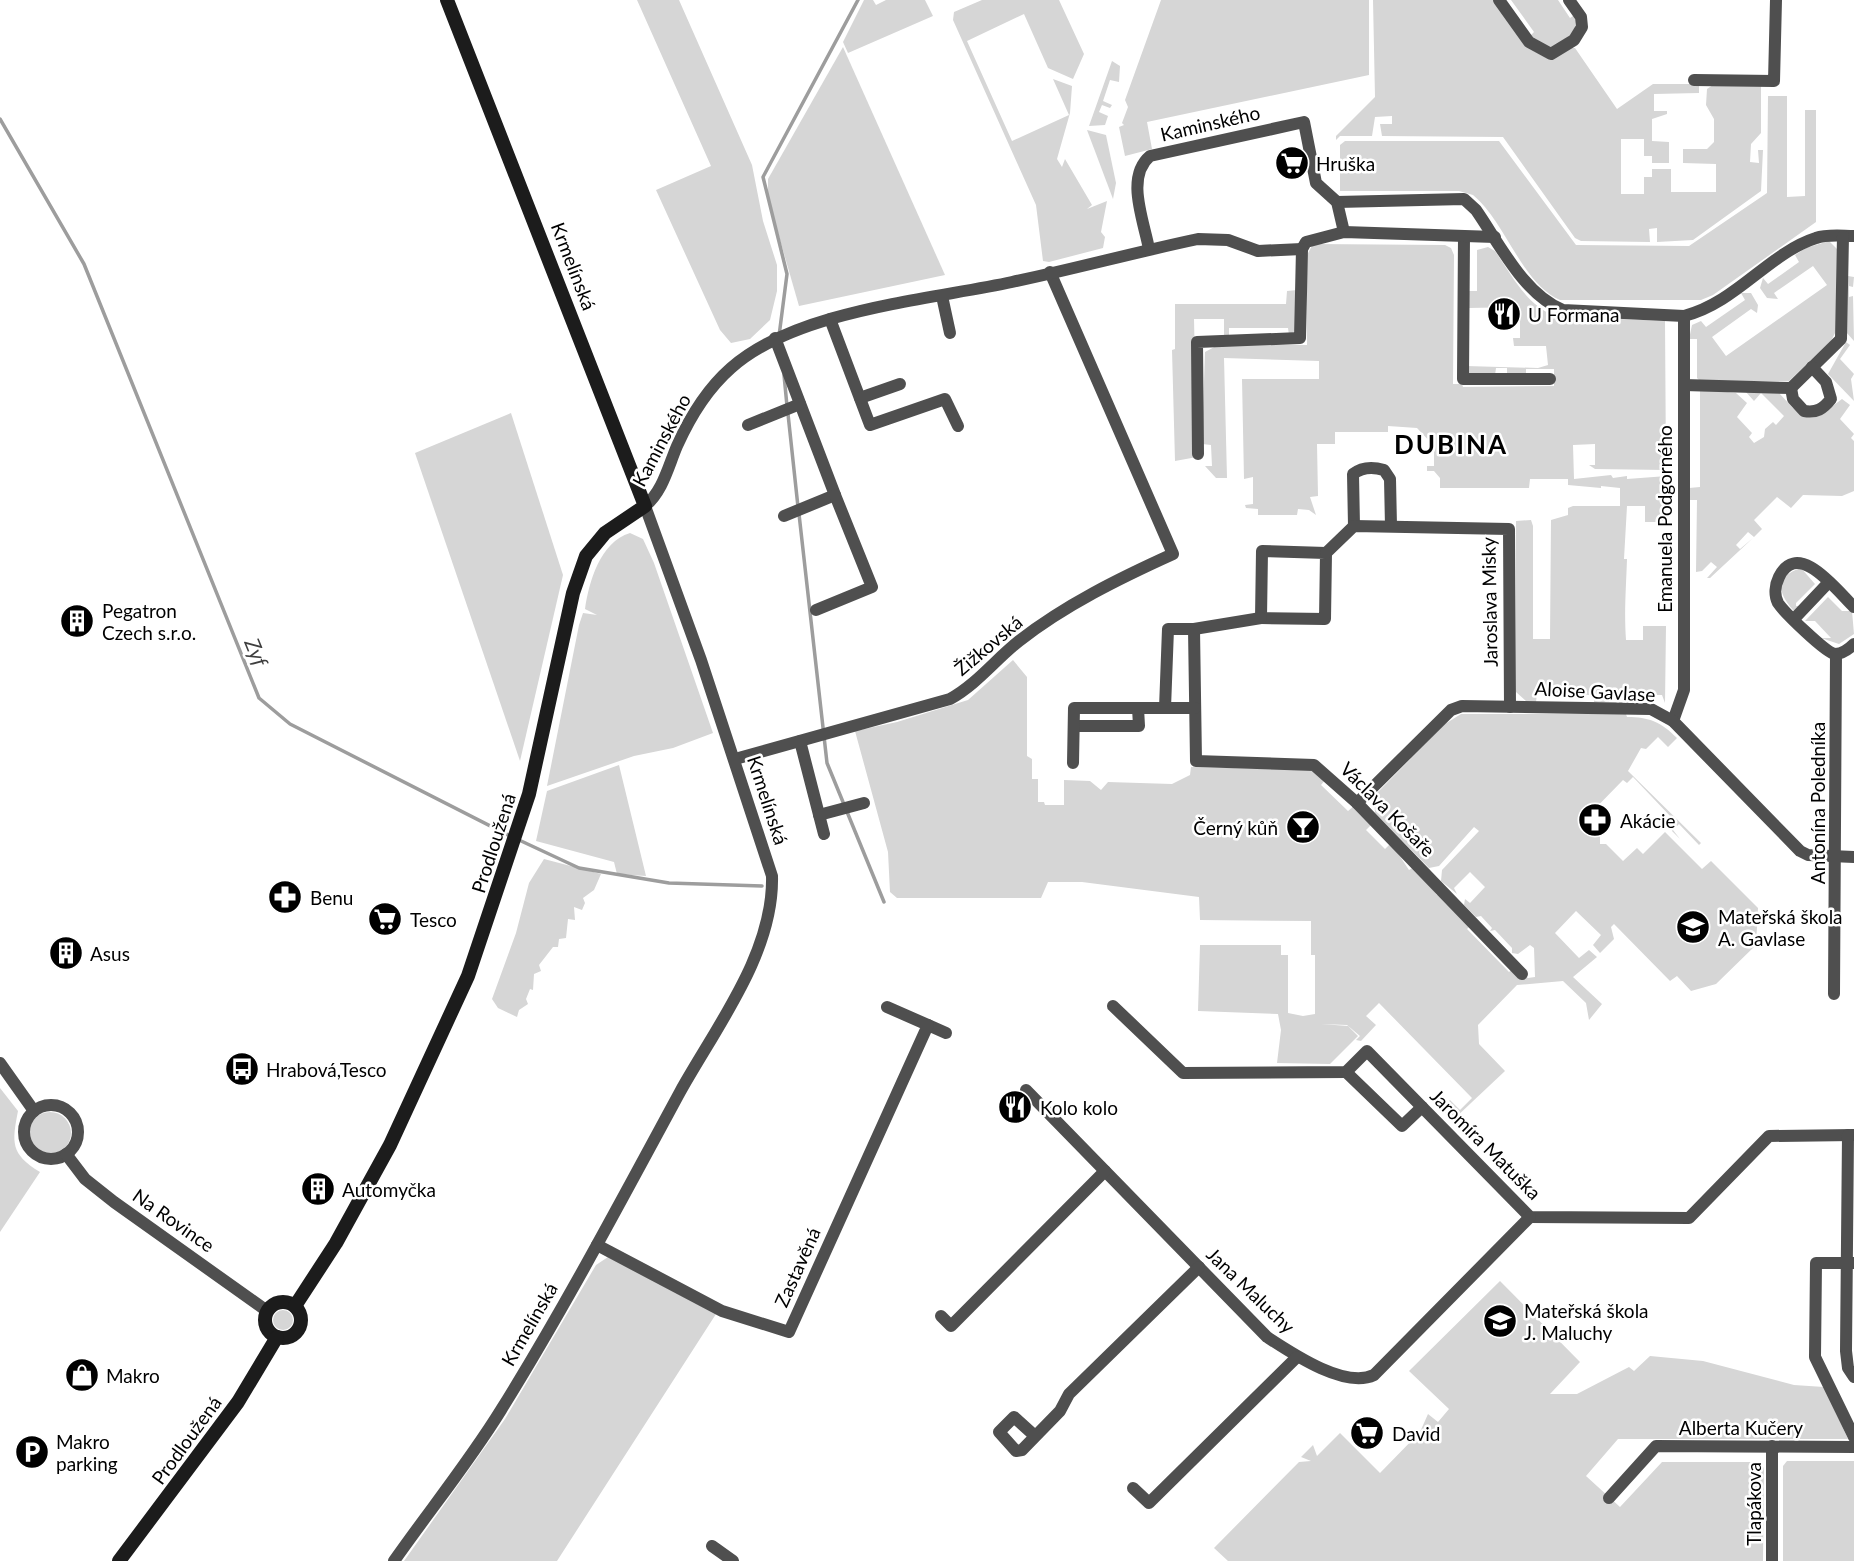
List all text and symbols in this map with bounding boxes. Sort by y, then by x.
street label: Kaminského [1158,100,1262,146]
supermarket icon: Hruška [1273,144,1311,182]
place label: Hruška [1316,152,1375,175]
street label: Krmelínská [547,219,601,313]
restaurant icon: U Formana [1485,295,1523,333]
place label: U Formana [1528,303,1620,326]
street label: Kaminského [627,390,695,490]
street label: Emanuela Podgorného [1653,425,1676,613]
district label: DUBINA [1394,428,1508,460]
street label: Jaroslava Misky [1476,537,1502,667]
place label: Pegatron Czech s.r.o. [102,599,196,644]
building icon: Pegatron Czech s.r.o. [58,602,96,640]
street label: Žižkovská [950,610,1026,680]
water label: Zyf [240,634,274,671]
street label: Aloise Gavlase [1534,676,1656,706]
street label: Antonína Poledníka [1806,722,1829,884]
street label: Krmelínská [743,753,793,847]
street label: Václava Košaře [1336,757,1440,861]
street label: Prodloužená [466,790,520,896]
pharmacy icon: Akácie [1576,801,1614,839]
bar icon: Černý kůň [1284,808,1322,846]
place label: Akácie [1620,809,1676,832]
place label: Černý kůň [1193,816,1278,839]
pharmacy icon: Benu [266,878,304,916]
place label: Benu [310,886,353,909]
supermarket icon: Tesco [366,900,404,938]
place label: Mateřská škola A. Gavlase [1718,905,1843,950]
place label: Tesco [410,908,457,931]
school or university icon: Mateřská škola A. Gavlase [1674,908,1712,946]
building icon: Asus [47,934,85,972]
place label: Asus [90,942,130,965]
bus stop icon: Hrabová,Tesco [223,1050,261,1088]
place label: Hrabová,Tesco [266,1058,387,1081]
street label: Jaromíra Matuška [1426,1084,1546,1204]
restaurant icon: Kolo kolo [996,1088,1034,1126]
place label: Kolo kolo [1040,1096,1118,1119]
building icon: Automyčka [299,1170,337,1208]
place label: Automyčka [342,1178,436,1201]
street label: Na Rovince [129,1184,219,1256]
street label: Zastavěná [769,1224,825,1310]
street label: Jana Maluchy [1202,1242,1300,1338]
street label: Krmelínská [496,1278,562,1370]
place label: Mateřská škola J. Maluchy [1524,1299,1649,1344]
school or university icon: Mateřská škola J. Maluchy [1481,1302,1519,1340]
shop icon: Makro [63,1356,101,1394]
place label: Makro [106,1364,160,1387]
street label: Prodloužená [146,1391,226,1489]
supermarket icon: David [1348,1414,1386,1452]
street label: Alberta Kučery [1679,1416,1803,1439]
place label: David [1392,1422,1440,1445]
place label: Makro parking [56,1430,118,1475]
parking icon: Makro parking [13,1433,51,1471]
street label: Tlapákova [1742,1462,1765,1546]

